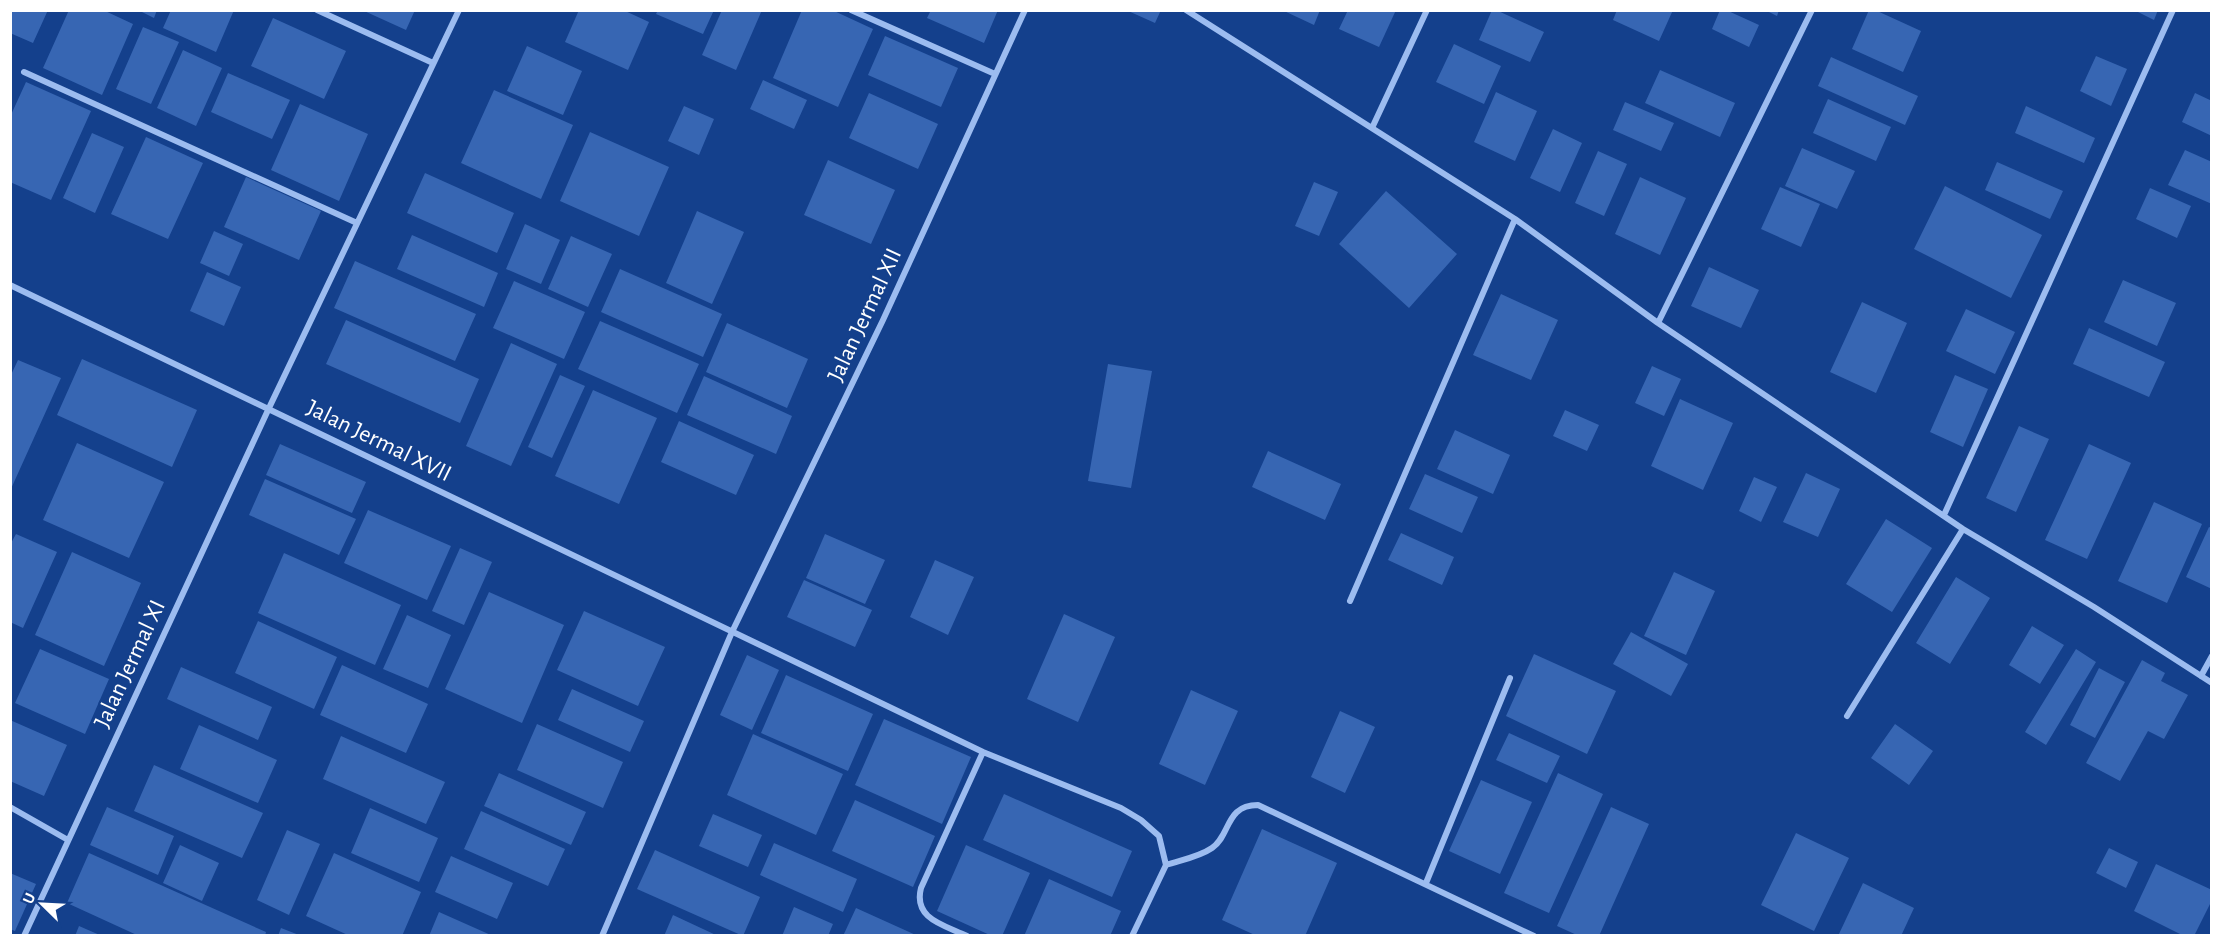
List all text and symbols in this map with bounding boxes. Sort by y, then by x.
street label: Jalan Jermal XII [824,245,906,385]
street label: Jalan Jermal XVII [303,396,455,486]
street label: Jalan Jermal XI [90,596,170,732]
north arrow [12,874,72,934]
text: U [20,890,39,906]

